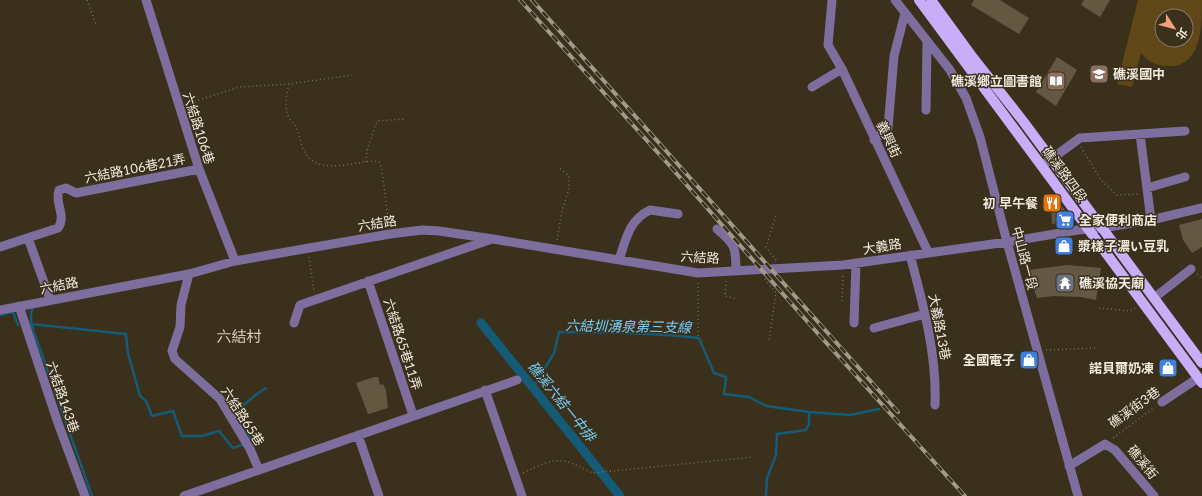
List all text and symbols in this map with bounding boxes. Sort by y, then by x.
north arrow [1154,8,1194,48]
text: 北 [1174,26,1191,42]
school or university icon: 礁溪國中 [1088,63,1110,85]
place label: 礁溪國中 [1113,66,1165,82]
library icon: 礁溪鄉立圖書館 [1045,70,1067,92]
place label: 礁溪鄉立圖書館 [951,73,1042,89]
street label: 六結路106巷 [180,90,218,166]
street label: 義興街 [874,118,904,160]
street label: 礁溪路四段 [1039,143,1091,205]
street label: 六結路106巷21弄 [83,150,187,186]
restaurant icon: 初 早午餐 [1041,192,1063,214]
place label: 初 早午餐 [983,195,1038,211]
supermarket icon: 全家便利商店 [1054,209,1076,231]
street label: 六結路 [356,212,398,234]
place label: 全家便利商店 [1079,212,1157,228]
street label: 中山路一段 [1009,225,1041,291]
street label: 大義路 [861,235,903,257]
shop icon: 漿樣子濃い豆乳 [1053,235,1075,257]
place label: 漿樣子濃い豆乳 [1078,238,1169,254]
street label: 六結路 [680,248,720,266]
temple icon: 礁溪協天廟 [1054,272,1076,294]
street label: 六結路 [38,273,80,297]
place label: 礁溪協天廟 [1079,275,1144,291]
street label: 大義路13巷 [926,293,954,361]
street label: 六結路65巷11弄 [381,296,425,392]
water label: 六結圳湧泉第三支線 [565,316,693,336]
district label: 六結村 [216,327,262,345]
shop icon: 全國電子 [1018,349,1040,371]
place label: 全國電子 [963,352,1015,368]
shop icon: 諾貝爾奶凍 [1157,357,1179,379]
water label: 礁溪六結一中排 [525,358,601,446]
street label: 六結路143巷 [43,359,83,435]
place label: 諾貝爾奶凍 [1089,360,1154,376]
street label: 礁溪街3巷 [1105,383,1163,431]
street label: 六結路65巷 [218,384,268,448]
street label: 礁溪街 [1124,442,1162,482]

